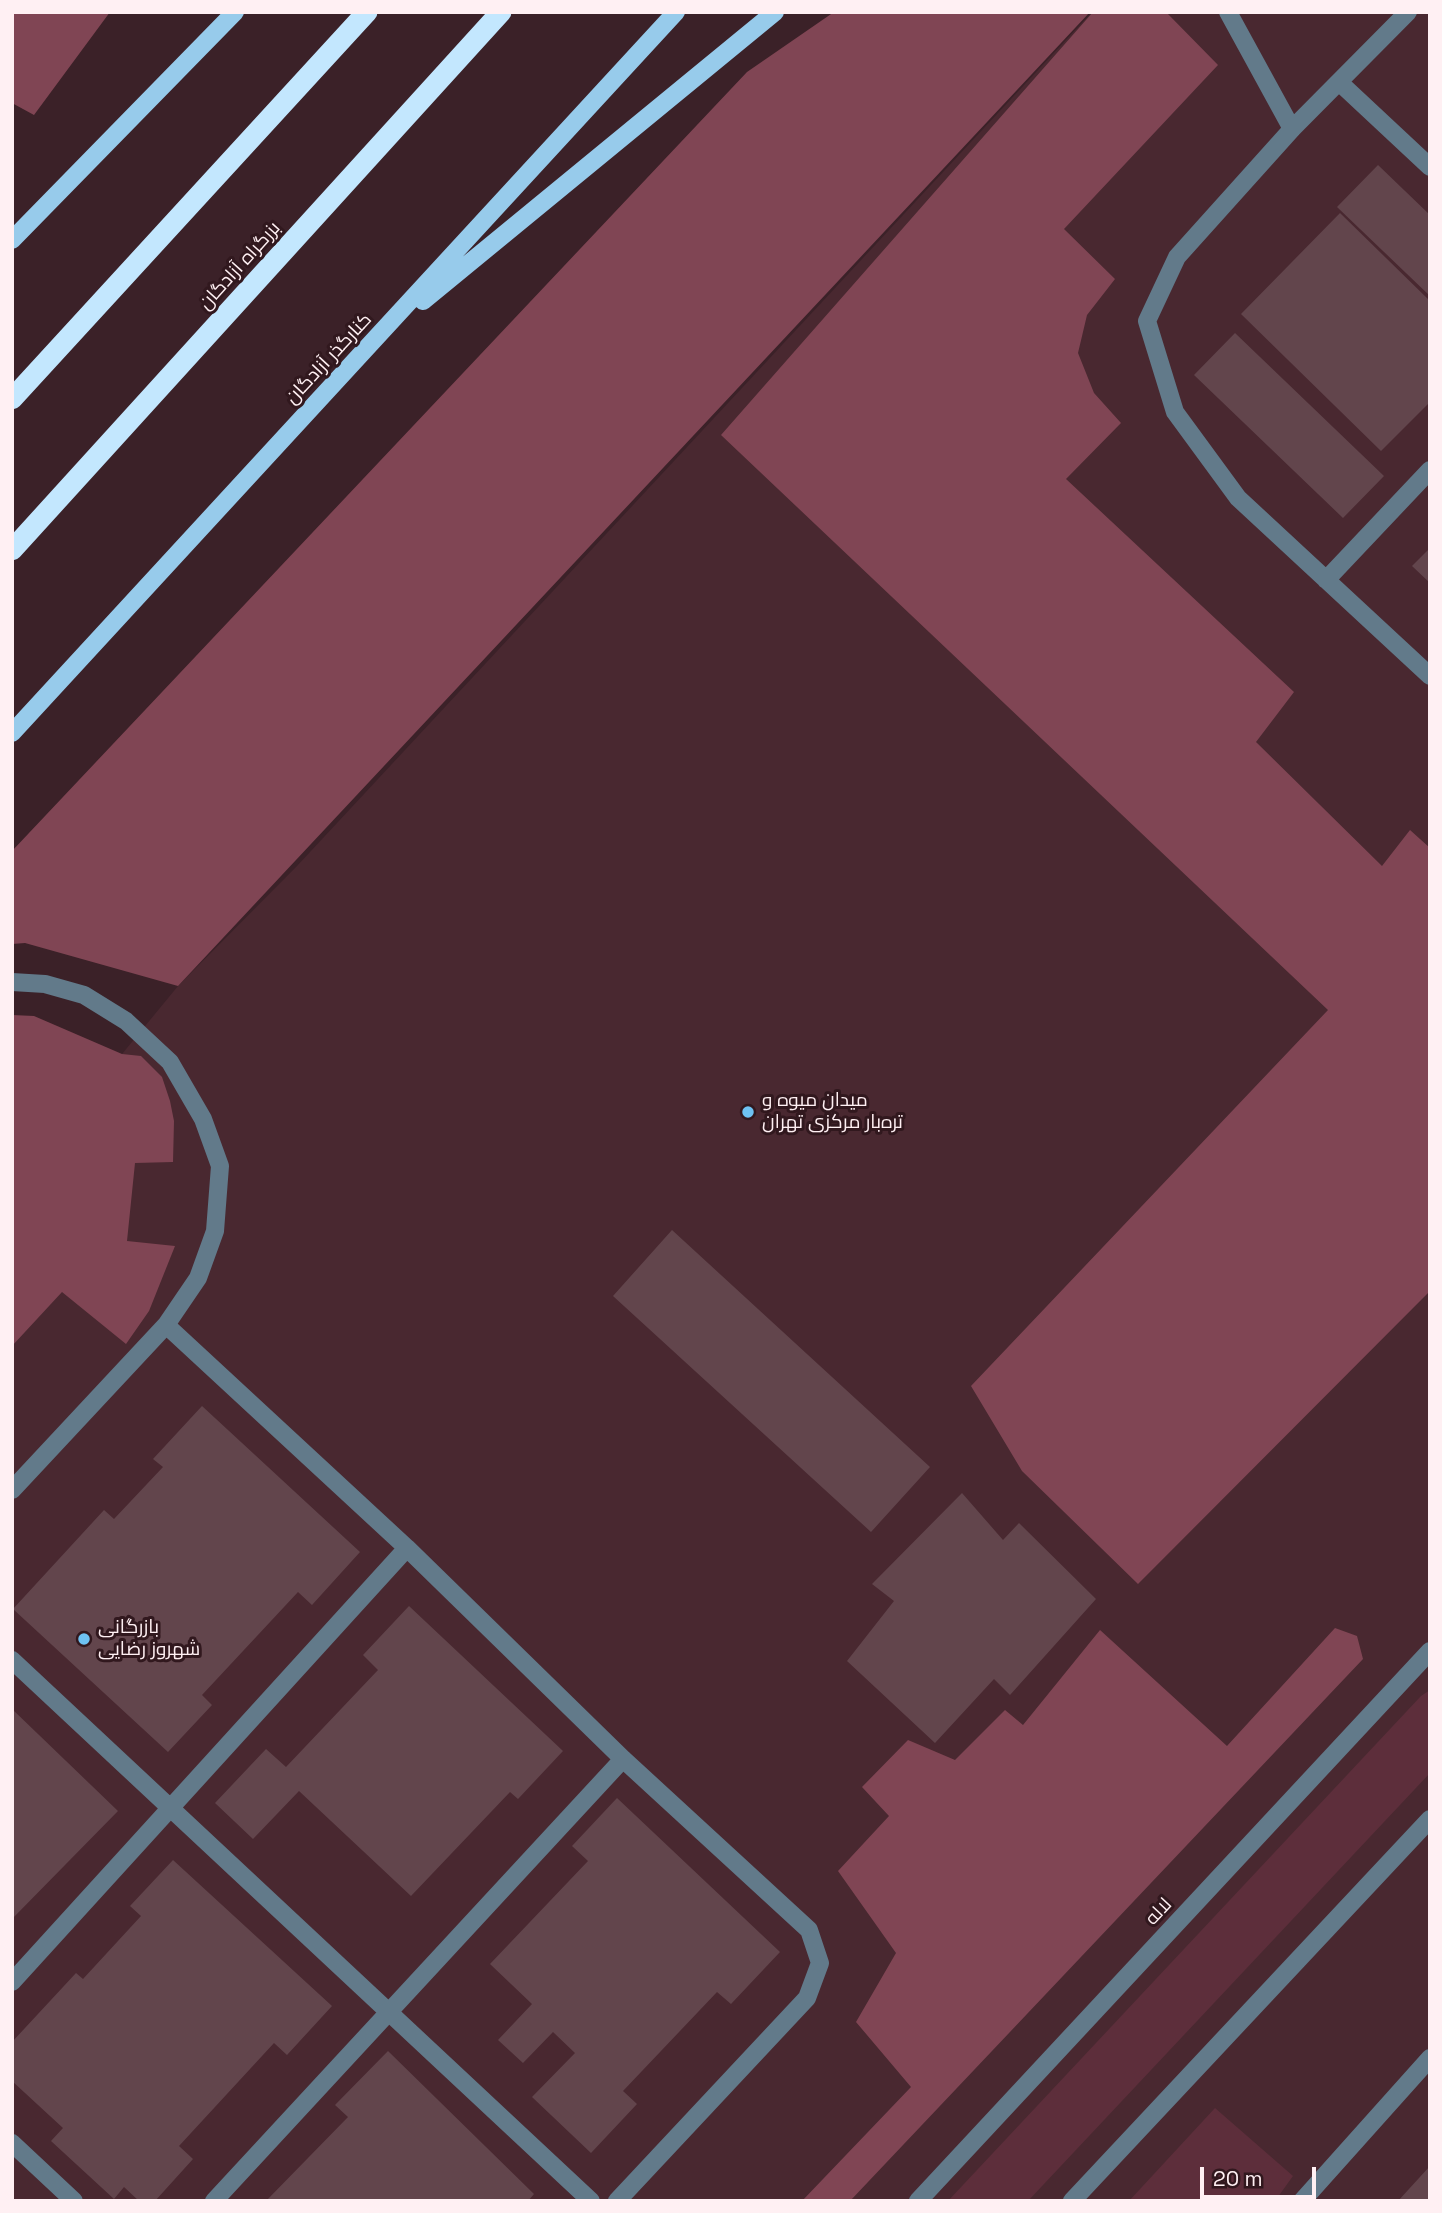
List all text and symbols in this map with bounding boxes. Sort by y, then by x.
street label: بزرگراه آزادگان [194,217,286,315]
street label: کنارگذر آزادگان [281,309,377,409]
place label: میدان میوه و تره‌بار مرکزی تهران [762,1090,903,1134]
marker: میدان میوه و تره‌بار مرکزی تهران [740,1104,756,1120]
place label: بازرگانی شهروز رضایی [98,1617,200,1661]
marker: بازرگانی شهروز رضایی [76,1631,92,1647]
street label: لاله [1141,1894,1177,1930]
scale bar [1204,2154,1320,2198]
text: 20 m [1213,2165,1263,2192]

